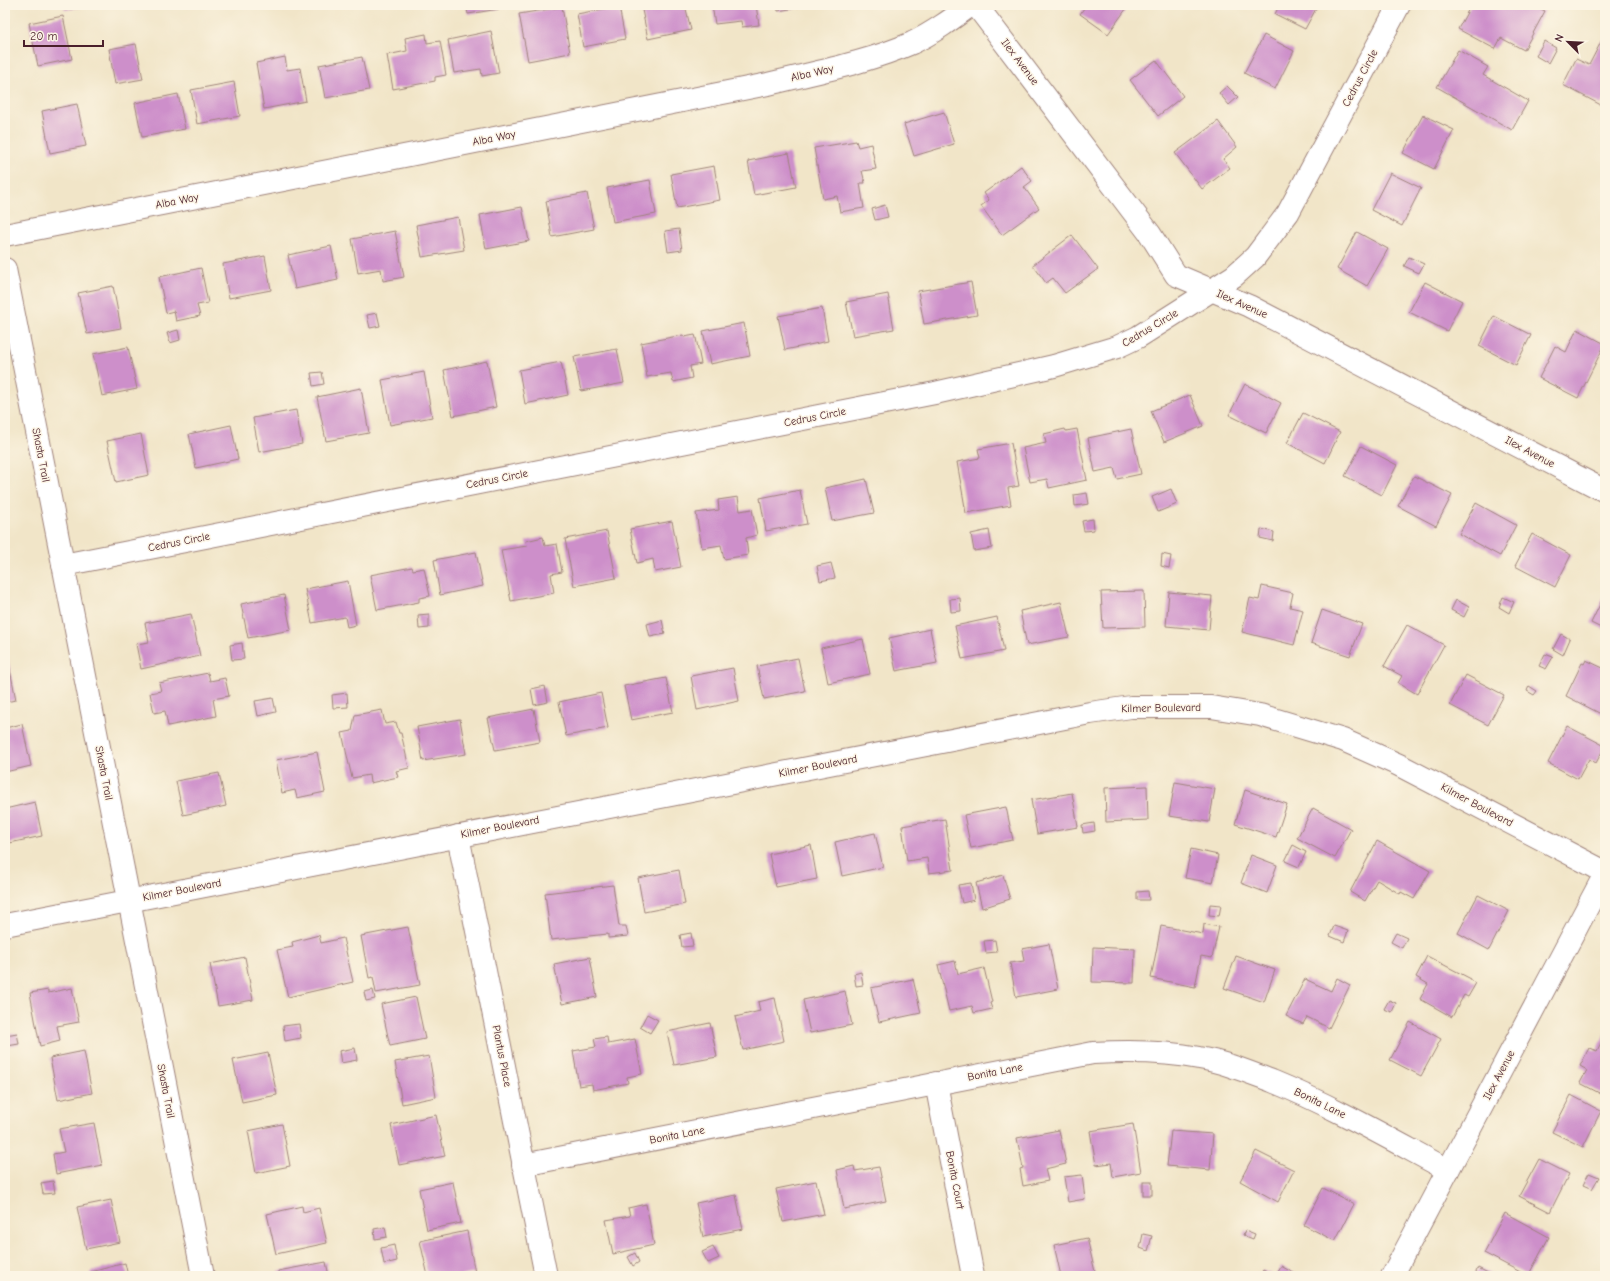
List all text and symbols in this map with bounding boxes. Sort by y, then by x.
scale bar [24,22,103,48]
north arrow [1548,22,1588,62]
text: 20 m [30,29,58,43]
text: N [1552,32,1567,44]
street label: Ilex Avenue [998,36,1042,88]
street label: Cedrus Circle [1340,47,1381,109]
street label: Alba Way [789,62,835,84]
street label: Alba Way [471,127,517,149]
street label: Alba Way [154,190,200,212]
street label: Ilex Avenue [1214,287,1270,321]
street label: Cedrus Circle [1120,306,1181,350]
street label: Cedrus Circle [783,405,848,429]
street label: Shasta Trail [29,427,53,483]
street label: Ilex Avenue [1503,433,1558,471]
street label: Cedrus Circle [465,467,530,491]
street label: Cedrus Circle [147,530,212,554]
street label: Kilmer Boulevard [1121,701,1201,715]
street label: Shasta Trail [92,745,116,801]
street label: Kilmer Boulevard [778,752,859,780]
street label: Kilmer Boulevard [1439,781,1515,830]
street label: Kilmer Boulevard [460,813,541,841]
street label: Kilmer Boulevard [142,876,223,904]
street label: Plantus Place [490,1024,514,1088]
street label: Ilex Avenue [1480,1047,1518,1102]
street label: Bonita Lane [966,1060,1024,1084]
street label: Shasta Trail [154,1063,178,1119]
street label: Bonita Lane [1292,1085,1348,1121]
street label: Bonita Lane [648,1123,706,1147]
street label: Bonita Court [943,1150,967,1211]

